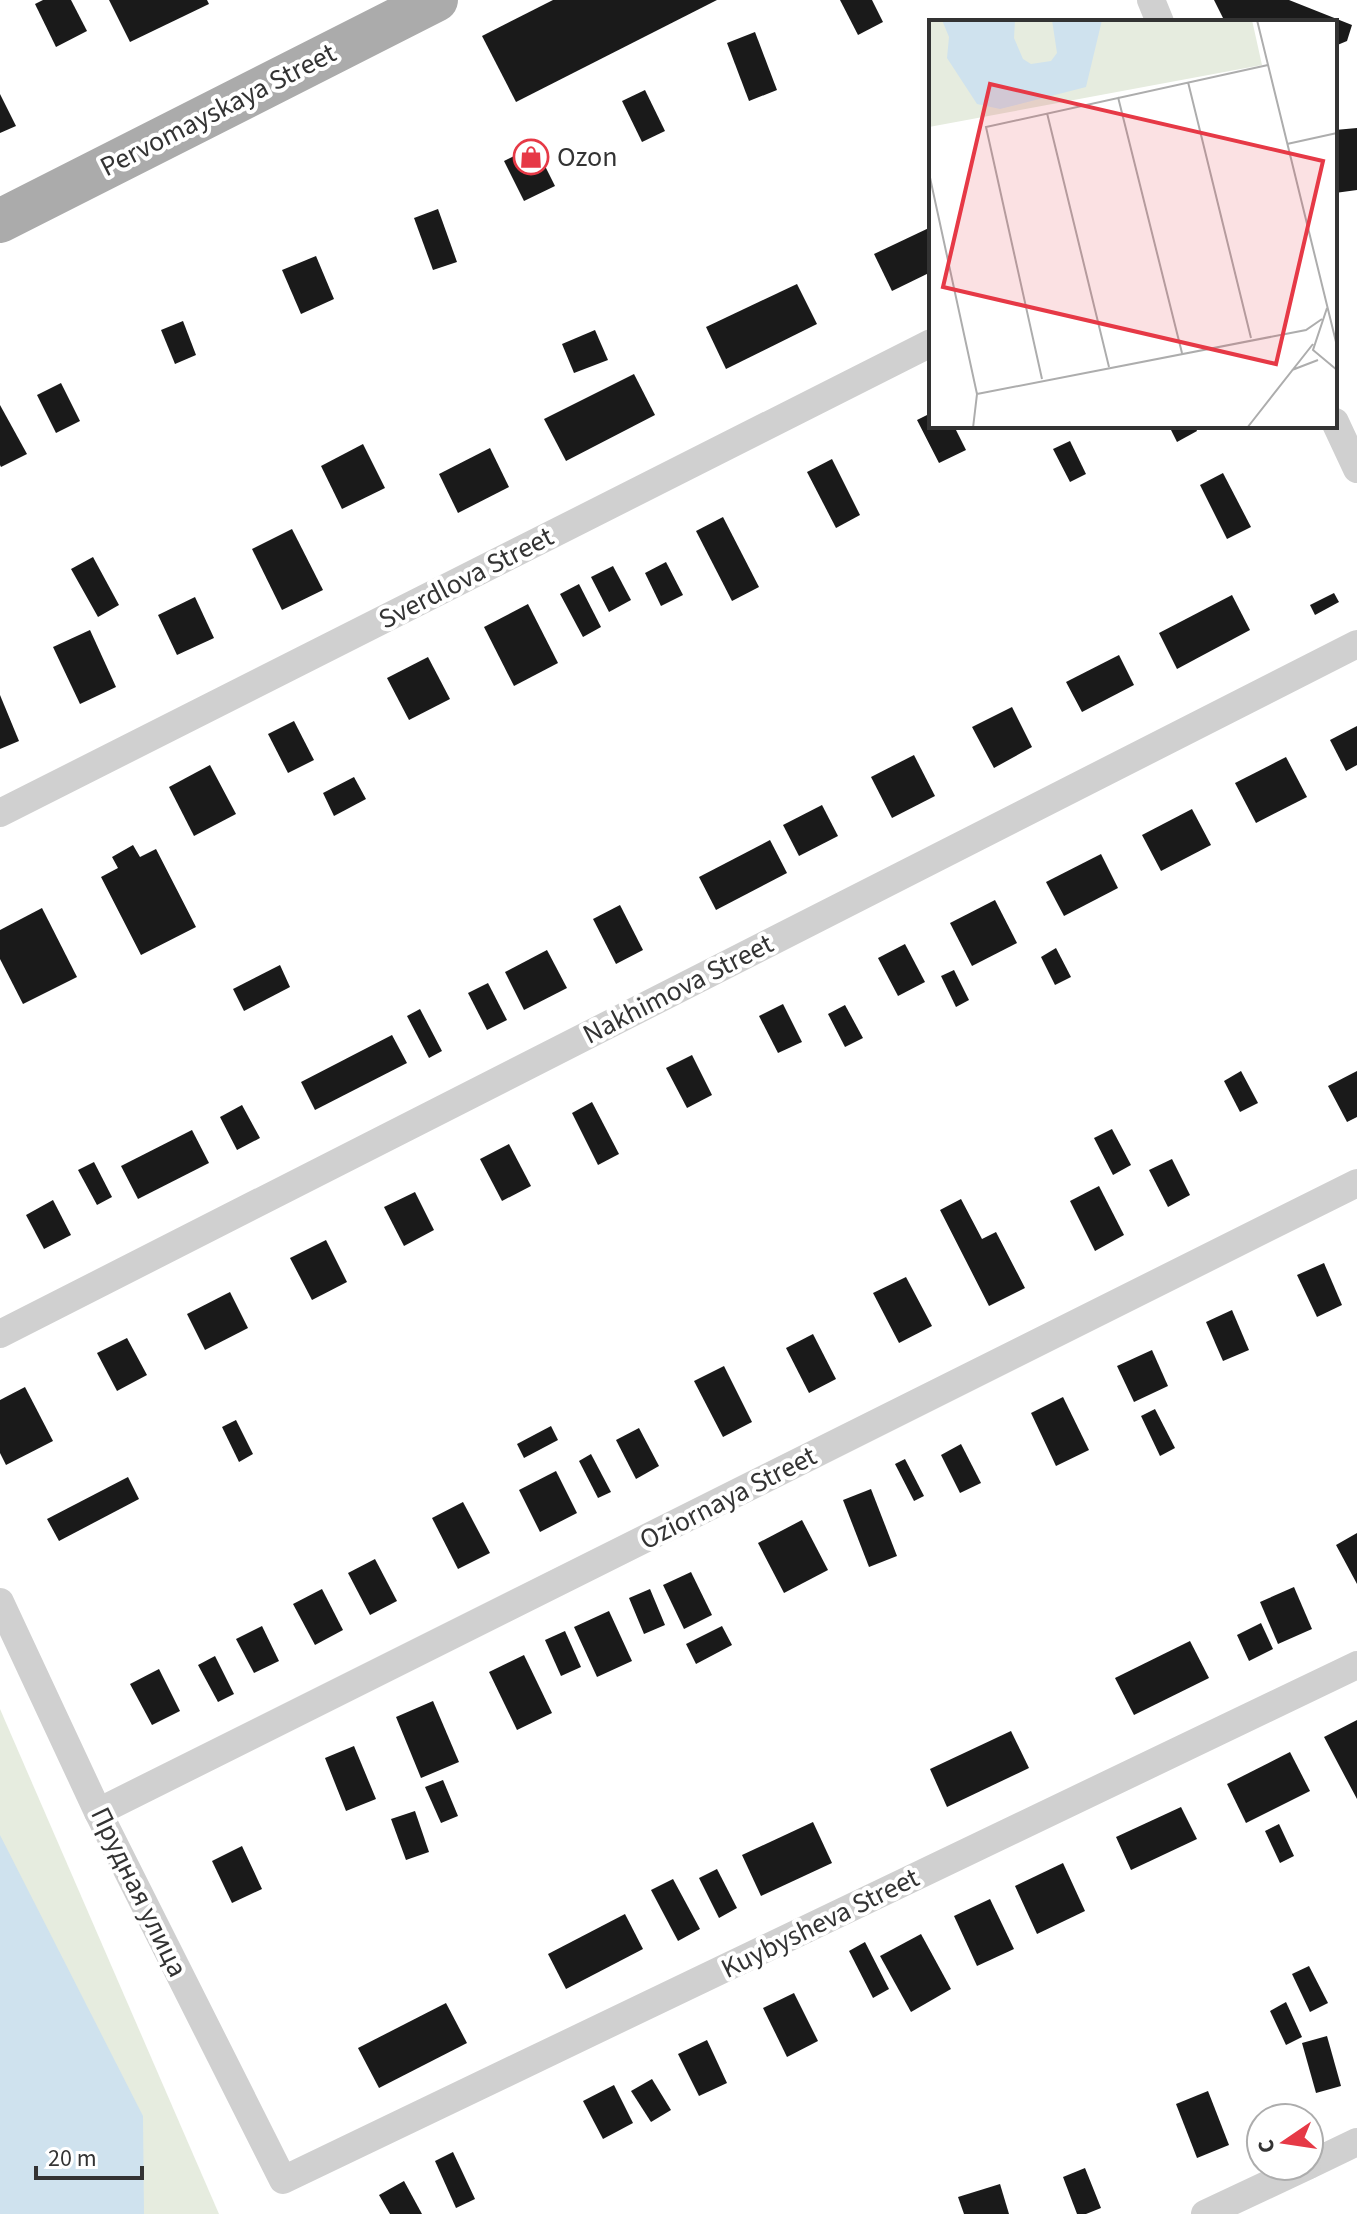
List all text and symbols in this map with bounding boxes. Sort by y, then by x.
inset map [929,20,1337,428]
street label: Pervomayskaya Street [93,33,343,187]
place label: Ozon [557,137,618,177]
shop icon: Ozon [512,138,550,176]
street label: Sverdlova Street [372,516,561,639]
street label: Nakhimova Street [576,924,781,1054]
street label: Oziornaya Street [633,1436,824,1560]
street label: Прудная улица [81,1800,197,1984]
street label: Kuybysheva Street [714,1857,926,1988]
north arrow [1245,2102,1325,2182]
scale bar [36,2130,142,2180]
text: С [1249,2136,1284,2156]
text: 20 m [48,2141,97,2176]

